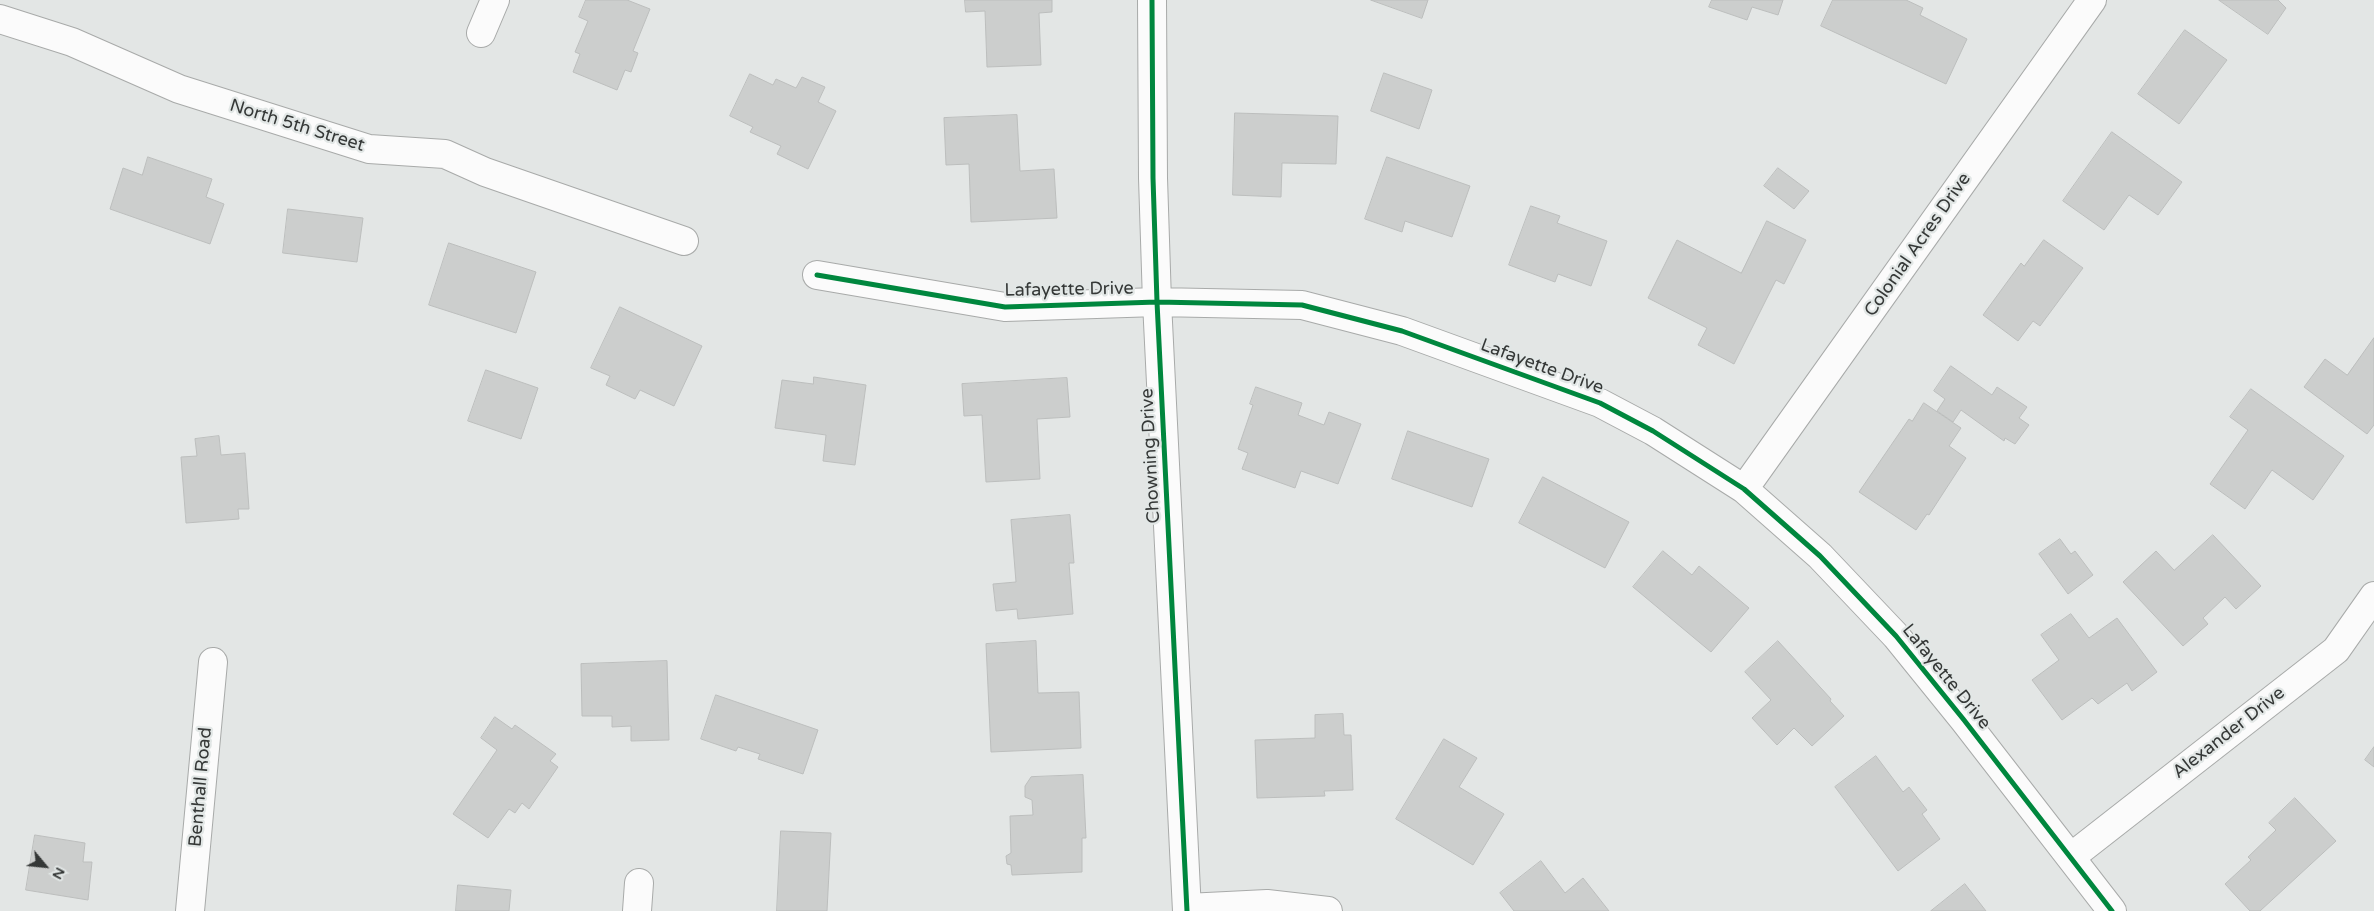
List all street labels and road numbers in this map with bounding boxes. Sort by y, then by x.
street label: North 5th Street [227,95,367,157]
street label: Colonial Acres Drive [1860,169,1976,321]
street label: Lafayette Drive [1004,278,1134,302]
street label: Lafayette Drive [1478,335,1606,399]
street label: Chowning Drive [1137,388,1165,524]
street label: Lafayette Drive [1897,620,1995,734]
street label: Alexander Drive [2169,683,2289,783]
street label: Benthall Road [185,726,217,848]

